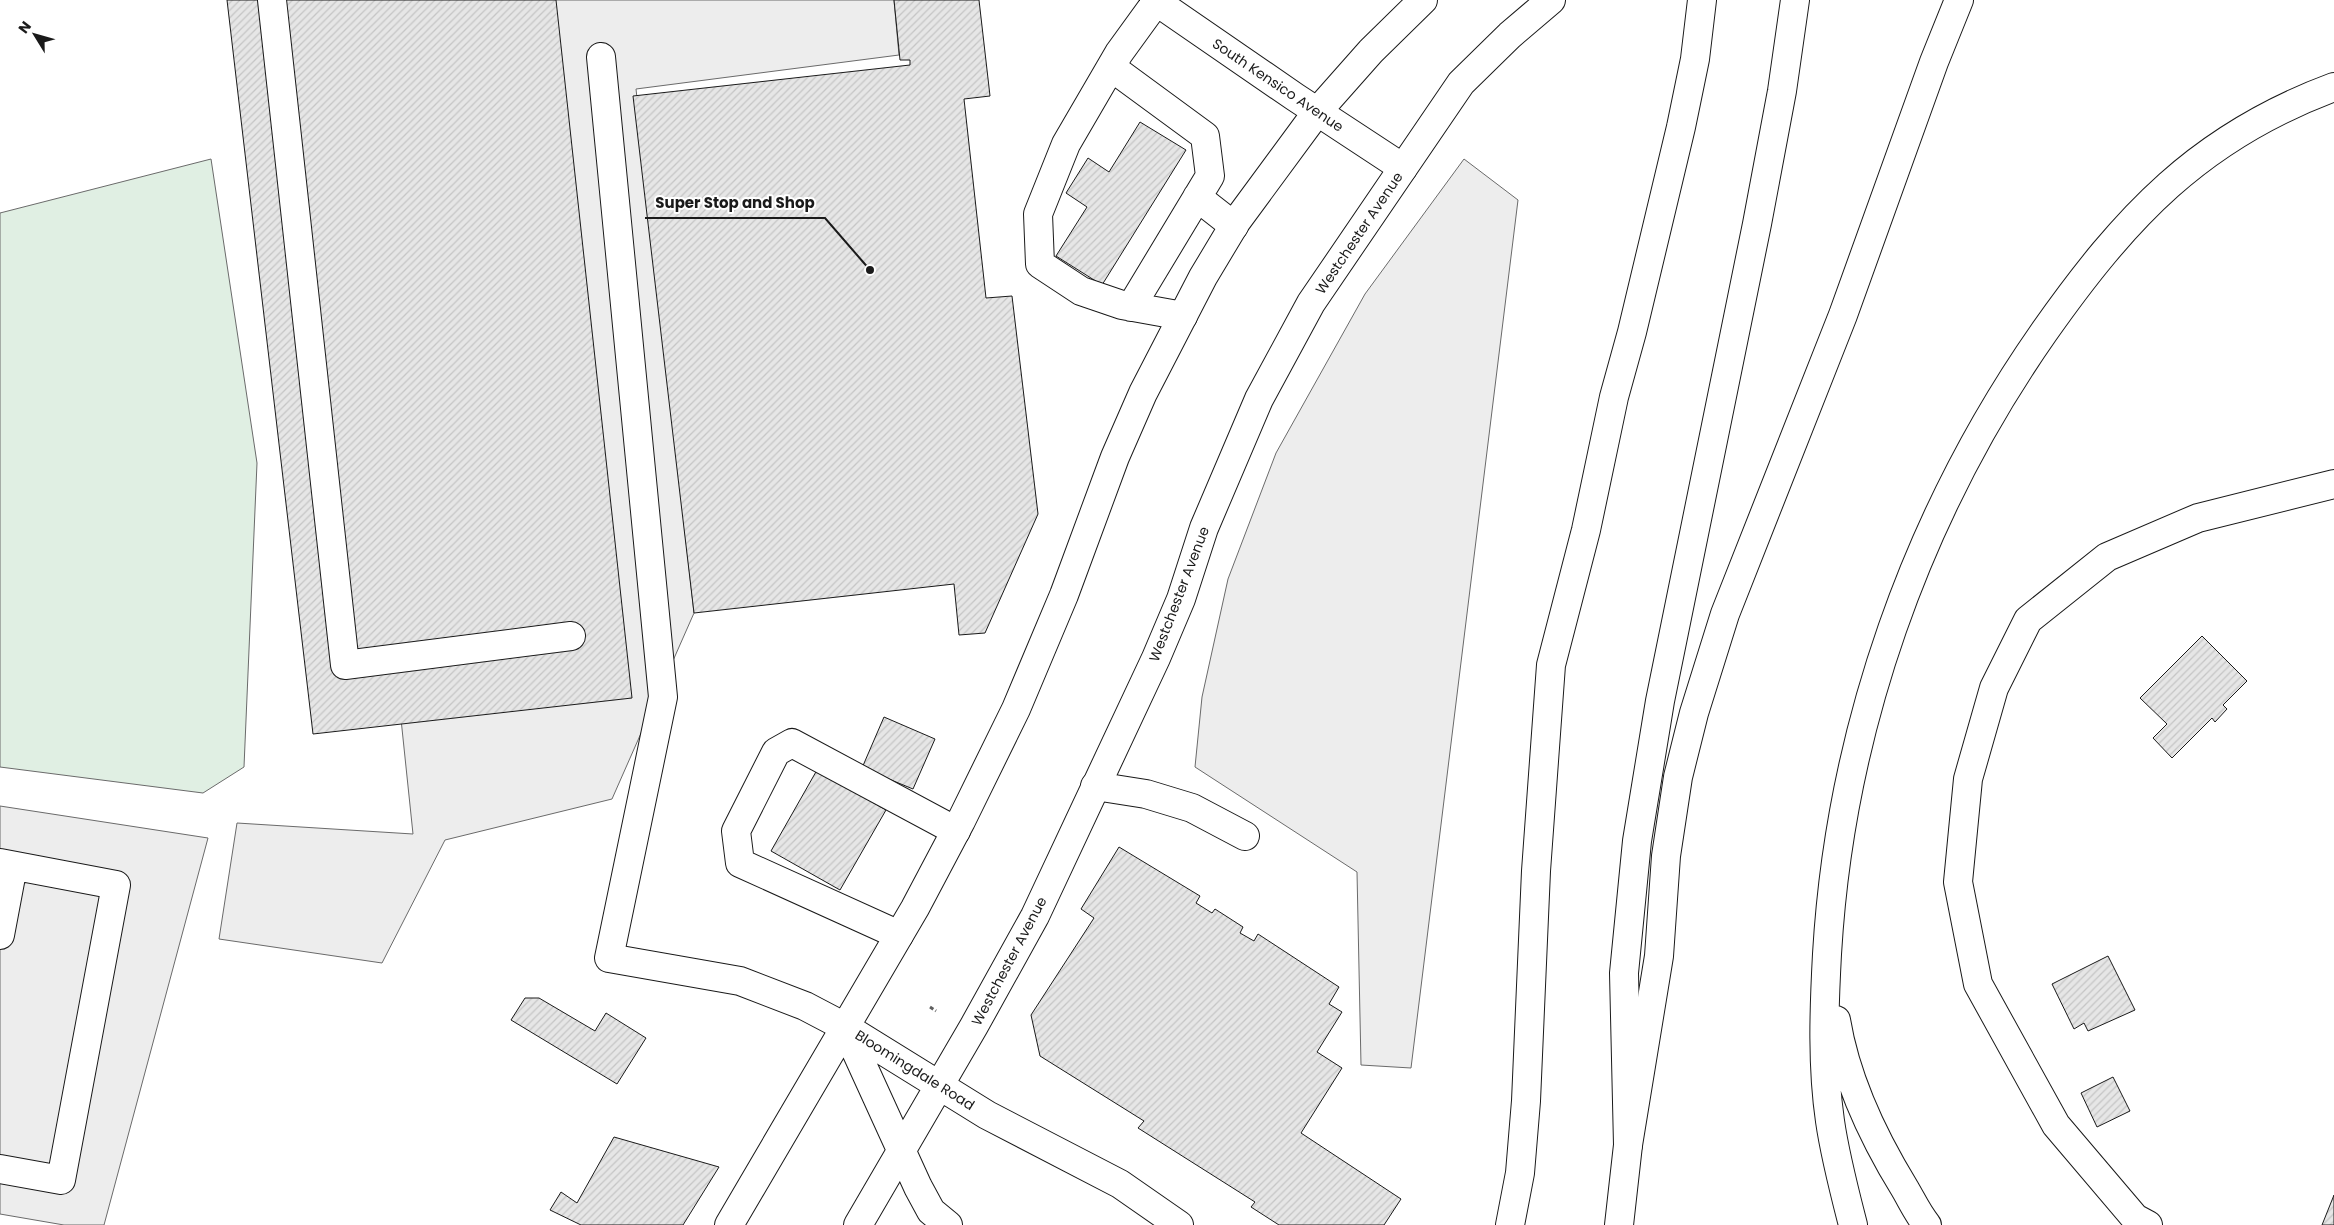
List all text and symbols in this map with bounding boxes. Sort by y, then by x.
north arrow [10,10,60,60]
text: N [13,17,36,37]
street label: South Kensico Avenue [1208,34,1348,137]
street label: Westchester Avenue [1311,168,1408,298]
callout: Super Stop and Shop [645,188,825,218]
text: Super Stop and Shop [655,192,815,213]
street label: Westchester Avenue [1144,523,1214,665]
street label: Westchester Avenue [966,893,1052,1029]
street label: Bloomingdale Road [851,1025,979,1115]

